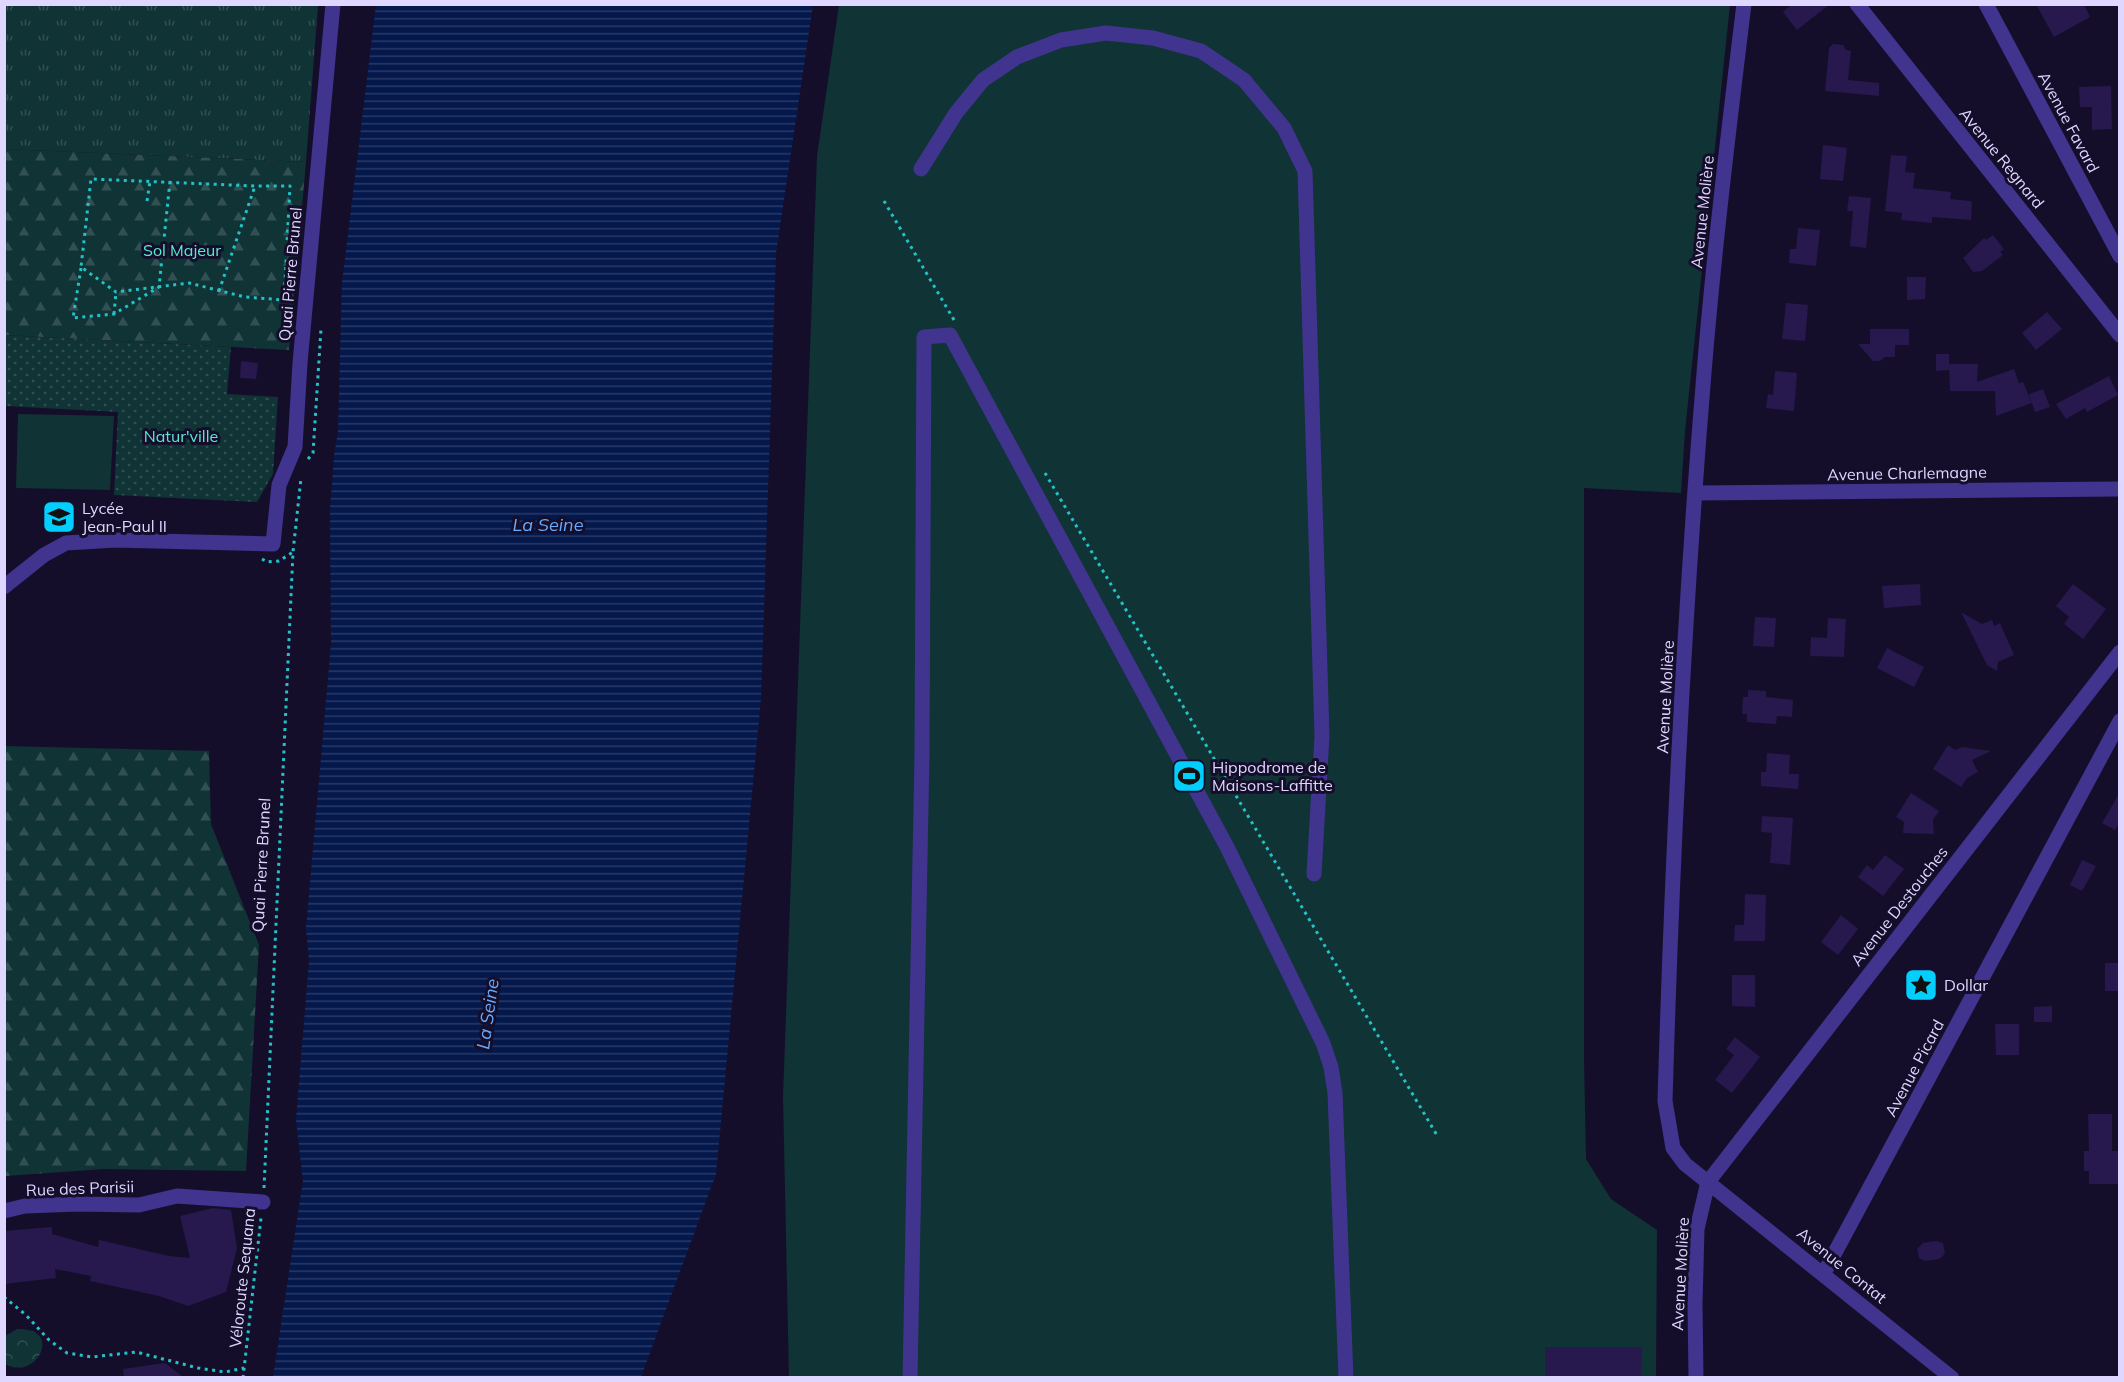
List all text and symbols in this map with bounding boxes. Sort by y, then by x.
street label: Avenue Favard [2034,68,2104,176]
street label: Avenue Regnard [1955,104,2049,212]
street label: Avenue Molière [1686,155,1718,269]
street label: Quai Pierre Brunel [274,206,306,342]
park label: Sol Majeur [143,240,221,260]
park label: Natur'ville [144,426,218,446]
street label: Avenue Charlemagne [1827,462,1987,484]
place label: Lycée Jean-Paul II [82,498,167,536]
school or university icon: Lycée Jean-Paul II [41,499,77,535]
water label: La Seine [513,513,584,536]
street label: Avenue Molière [1652,640,1678,754]
place label: Hippodrome de Maisons-Laffitte [1212,757,1333,795]
sports icon: Hippodrome de Maisons-Laffitte [1171,758,1207,794]
street label: Quai Pierre Brunel [247,797,275,933]
street label: Avenue Destouches [1846,842,1952,970]
place icon: Dollar [1903,967,1939,1003]
place label: Dollar [1944,975,1988,995]
water label: La Seine [471,977,504,1051]
street label: Avenue Picard [1880,1016,1948,1120]
street label: Rue des Parisii [25,1176,135,1200]
street label: Véloroute Sequana [225,1207,259,1349]
street label: Avenue Molière [1667,1217,1693,1331]
street label: Avenue Contat [1793,1223,1891,1308]

